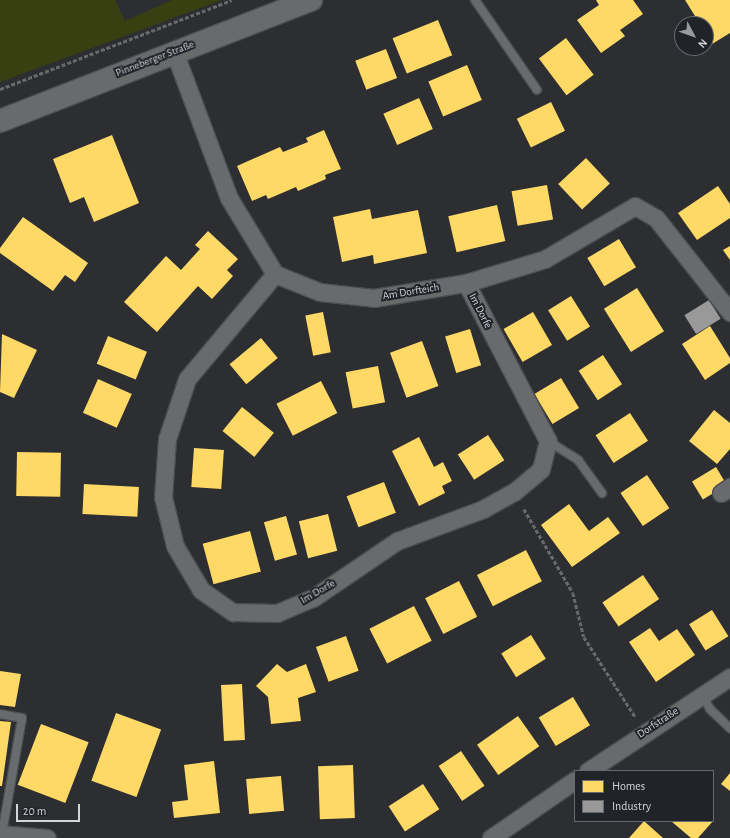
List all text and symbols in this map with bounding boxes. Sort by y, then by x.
north arrow [674,16,714,56]
text: N [696,37,709,50]
street label: Pinneberger Straße [114,38,196,80]
street label: Am Dorfteich [382,281,440,303]
street label: Im Dorfe [466,291,494,331]
street label: Im Dorfe [298,577,338,607]
street label: Dorfstraße [635,705,681,741]
legend [574,770,714,822]
text: Homes [612,780,645,792]
scale bar [18,796,82,822]
text: Industry [612,800,651,812]
text: 20 m [23,805,46,817]

